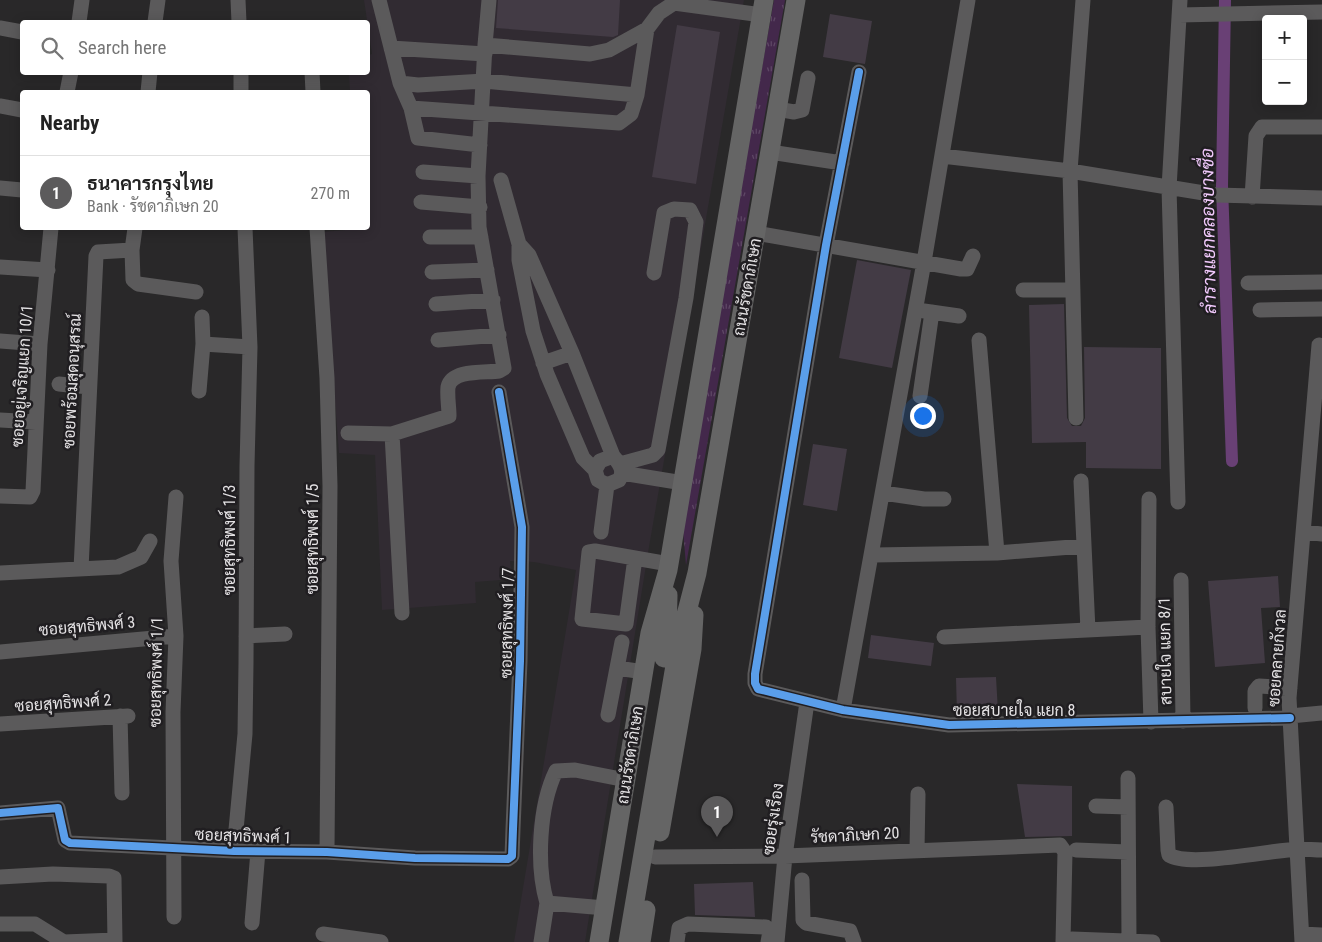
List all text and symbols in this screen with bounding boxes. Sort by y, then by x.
map controls [1262,15,1307,105]
button: + [1262,15,1307,60]
search box [20,20,370,75]
icon: search [38,34,66,62]
text: Search here [78,36,166,59]
button: − [1262,60,1307,105]
text: Nearby [40,111,99,135]
water label: ลำรางแยกคลองบางซื่อ [1191,148,1220,314]
text: ธนาคารกรุงไทย [87,172,214,195]
text: 1 [52,184,60,203]
text: 270 m [311,184,350,203]
text: Bank · รัชดาภิเษก 20 [87,197,219,216]
street label: ถนนรัชดาภิเษก [728,236,765,338]
street label: ซอยอยู่เจริญแยก 10/1 [7,304,38,448]
street label: ซอยพร้อมสุดอนุสรณ์ [56,313,87,449]
your location [910,403,936,429]
street label: ซอยสุทธิพงศ์ 1/5 [300,484,324,594]
street label: ซอยสุทธิพงศ์ 1/3 [217,485,241,595]
street label: ซอยสุทธิพงศ์ 1/7 [494,567,519,679]
street label: สบายใจ แยก 8/1 [1153,597,1175,705]
street label: ซอยคลายกังวล [1263,608,1290,708]
street label: ซอยสุทธิพงศ์ 3 [38,609,136,642]
street label: ซอยสุทธิพงศ์ 1/1 [143,616,168,728]
street label: ซอยสุทธิพงศ์ 2 [14,687,112,718]
street label: ซอยสบายใจ แยก 8 [953,699,1075,720]
street label: ถนนรัชดาภิเษก [612,704,647,805]
street label: ซอยรุ่งเรือง [758,782,789,857]
pin: 1 [701,796,733,837]
street label: ซอยสุทธิพงศ์ 1 [194,822,292,849]
street label: รัชดาภิเษก 20 [810,822,900,847]

